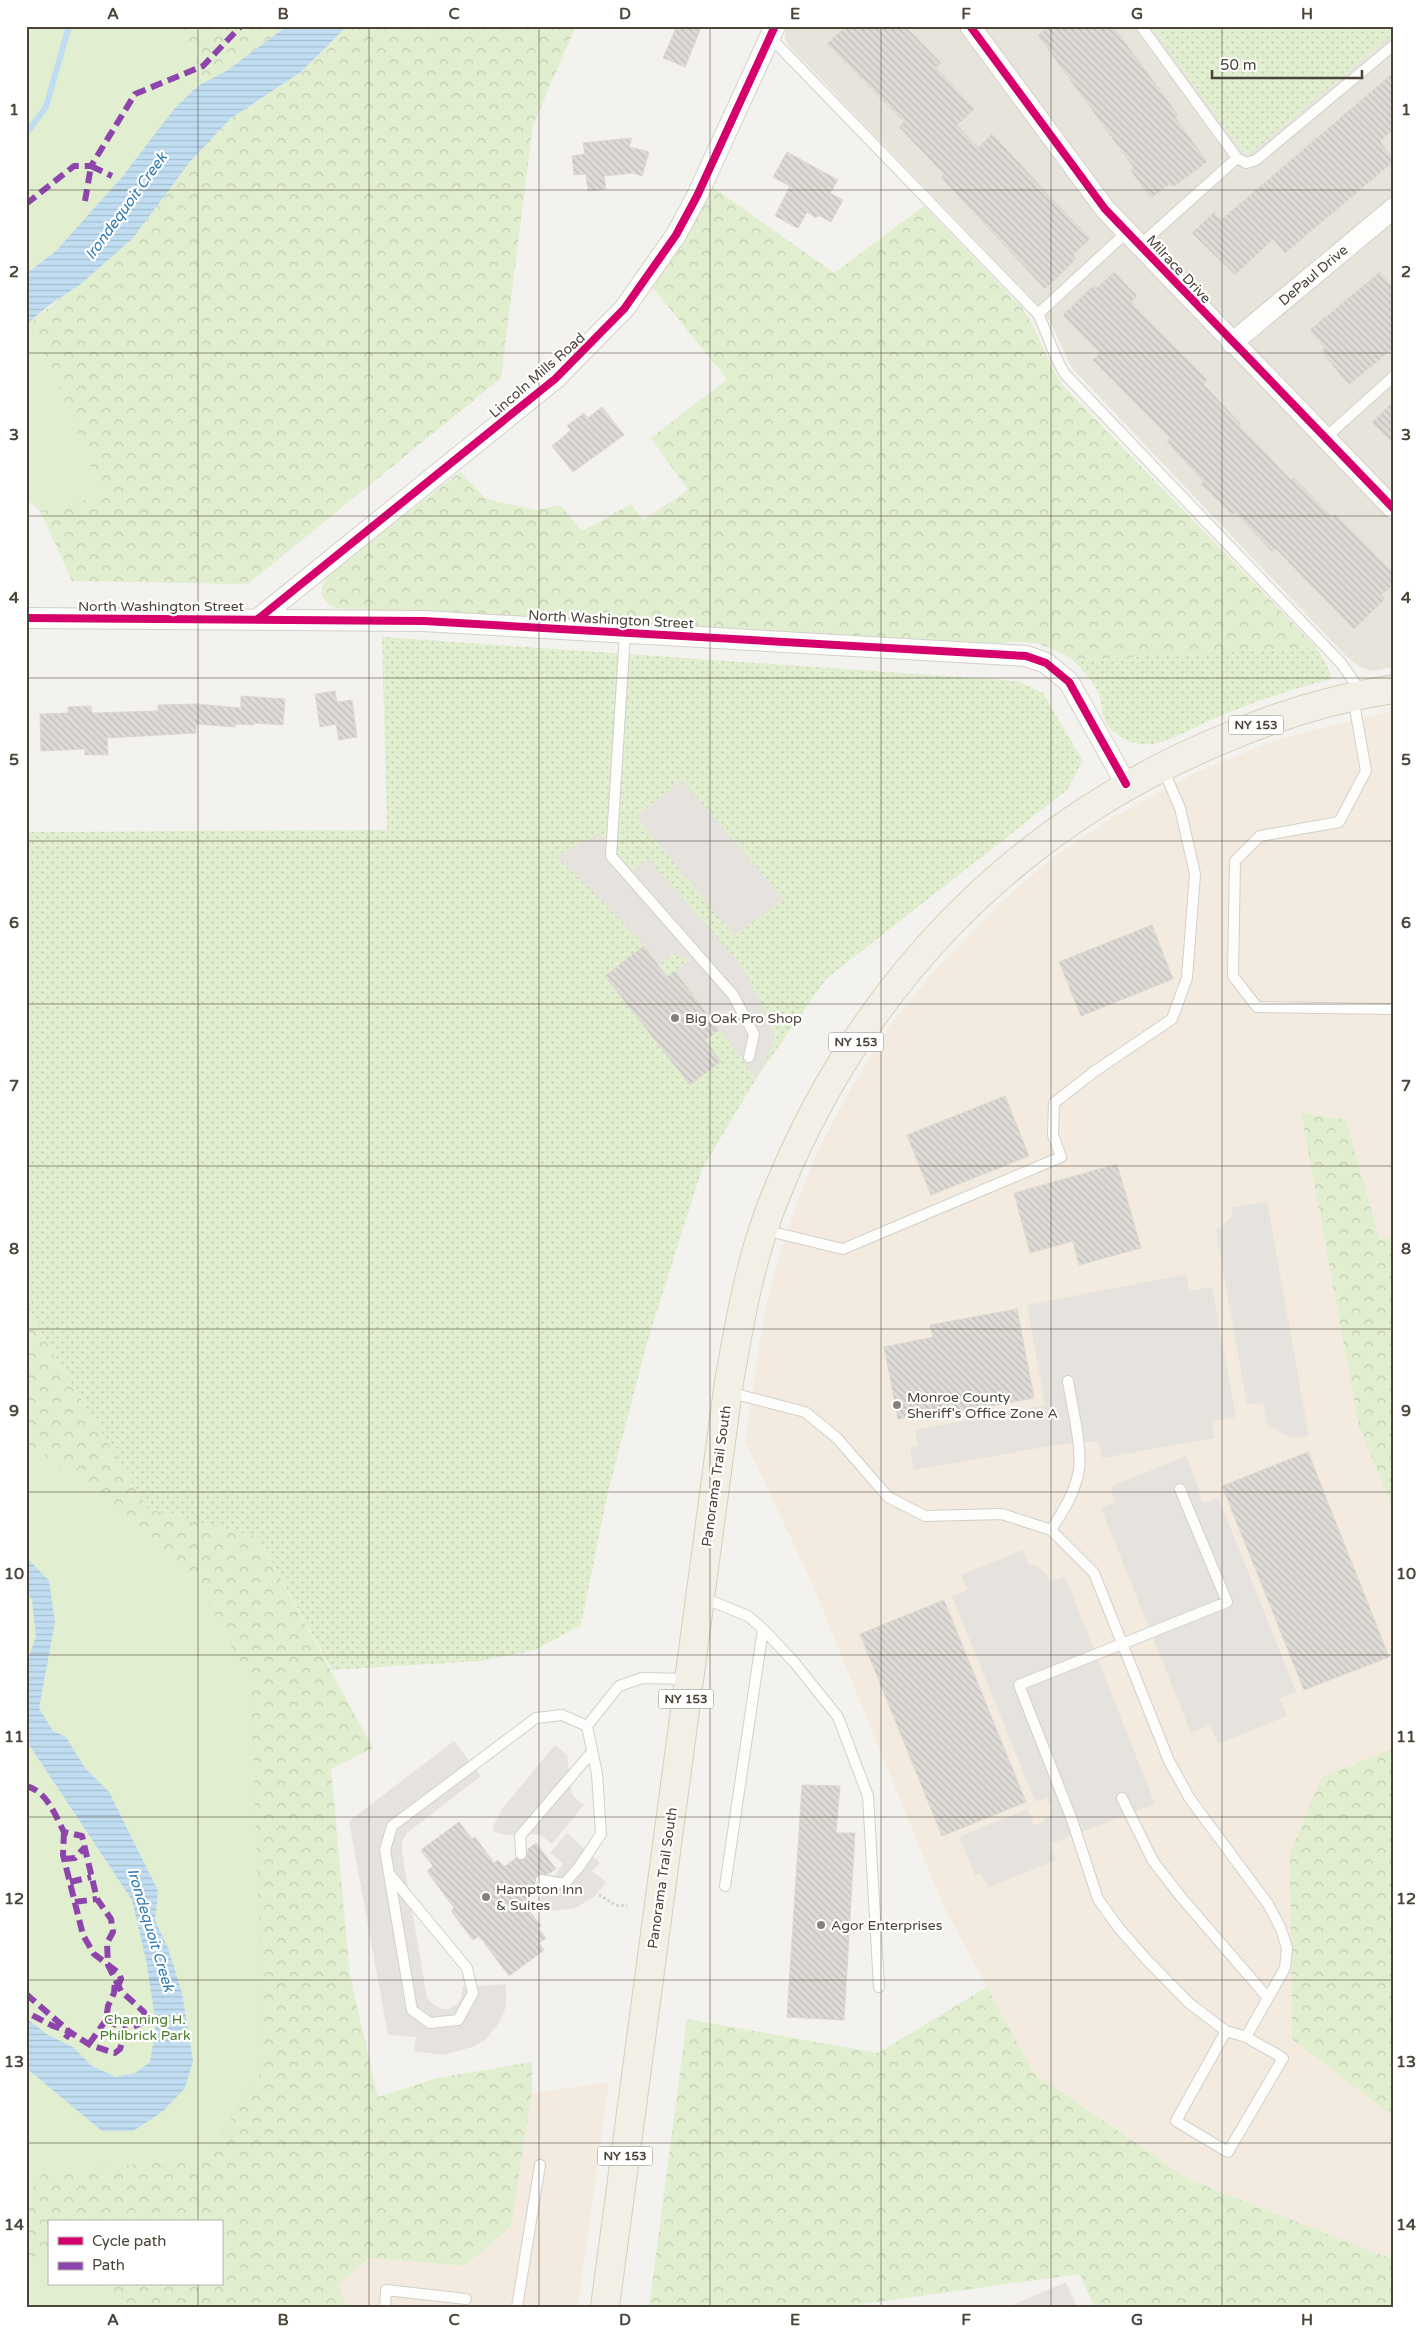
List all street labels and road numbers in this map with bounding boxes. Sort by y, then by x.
street label: Milrace Drive [1143,232,1215,307]
street label: DePaul Drive [1275,242,1351,309]
street label: Lincoln Mills Road [486,329,589,421]
street label: North Washington Street [78,598,245,615]
street label: North Washington Street [528,607,695,632]
road number: NY 153 [1228,716,1284,734]
road number: NY 153 [828,1032,884,1052]
street label: Panorama Trail South [698,1404,735,1548]
road number: NY 153 [658,1690,714,1708]
street label: Panorama Trail South [644,1806,681,1950]
road number: NY 153 [598,2146,652,2166]

